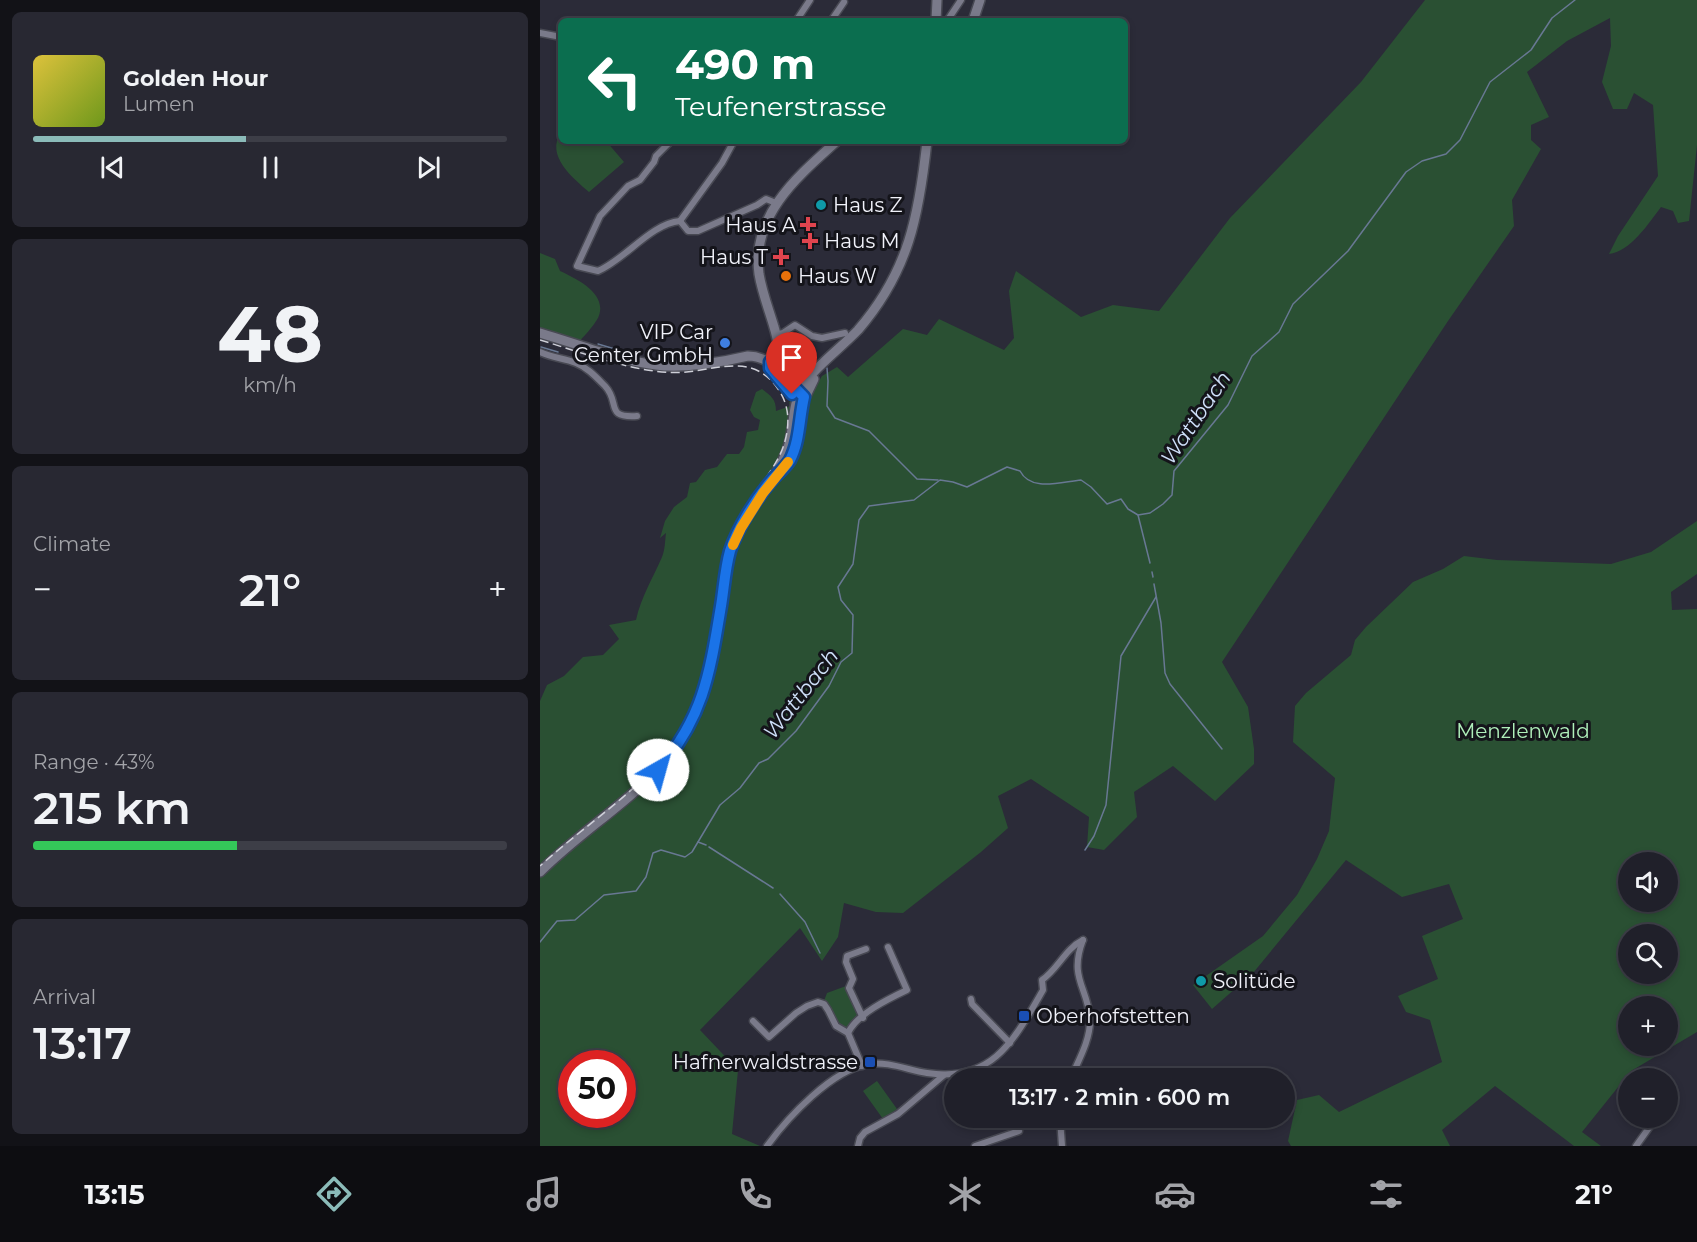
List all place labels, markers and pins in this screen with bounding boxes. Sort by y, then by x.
place label: Haus Z [833,193,903,217]
marker: Haus Z [814,198,828,212]
place label: Haus A [725,213,797,237]
marker: Haus A [801,218,815,232]
place label: Haus M [824,229,900,253]
marker: Haus M [801,232,819,250]
place label: Haus T [700,245,769,269]
marker: Haus T [772,248,790,266]
place label: Haus W [798,264,877,288]
marker: Haus W [779,269,793,283]
place label: VIP Car Center GmbH [574,320,713,367]
pin [766,332,817,394]
marker: VIP Car Center GmbH [718,336,732,350]
place label: Solitüde [1213,969,1296,993]
marker: Solitüde [1194,974,1208,988]
place label: Oberhofstetten [1036,1004,1190,1028]
marker: Oberhofstetten [1017,1009,1031,1023]
place label: Hafnerwaldstrasse [673,1050,858,1074]
marker: Hafnerwaldstrasse [863,1055,877,1069]

